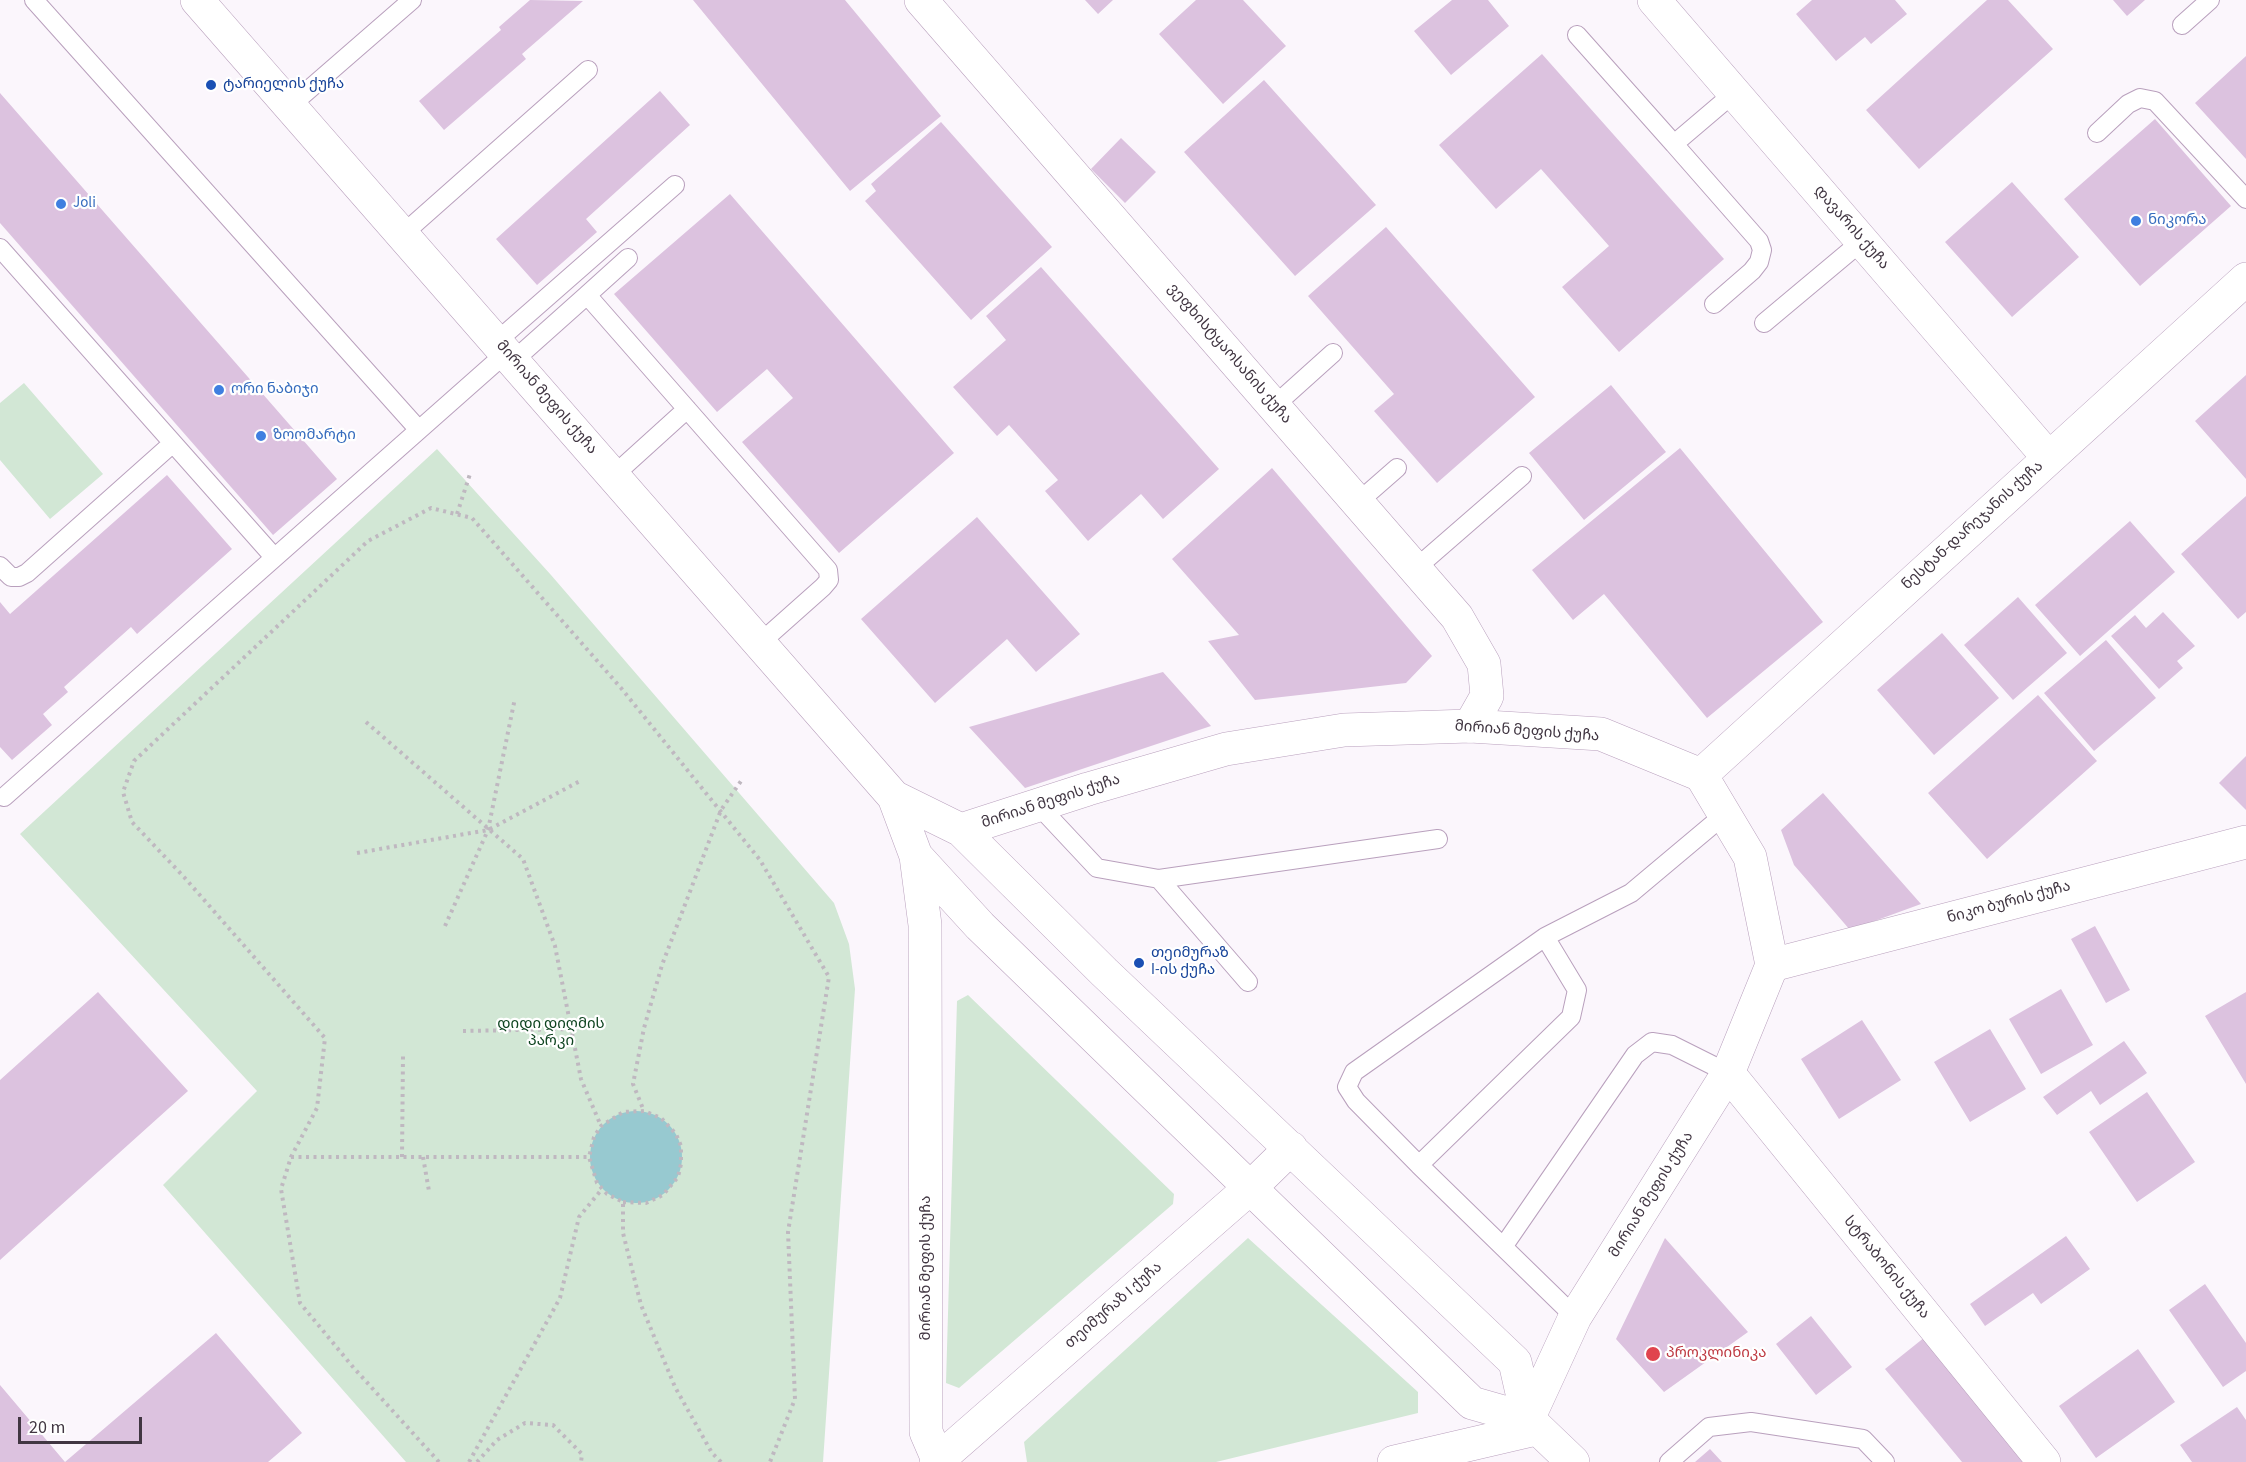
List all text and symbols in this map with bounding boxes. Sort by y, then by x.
place label: ტარიელის ქუჩა [223,76,344,94]
marker: ტარიელის ქუჩა [204,78,218,92]
street label: დავარის ქუჩა [1810,182,1892,274]
place label: Joli [73,195,96,213]
marker: Joli [54,197,68,211]
place label: ნიკორა [2148,212,2206,230]
marker: ნიკორა [2129,214,2143,228]
street label: ვეფხისტყაოსანის ქუჩა [1163,280,1295,428]
street label: მირიან მეფის ქუჩა [492,337,600,459]
place label: ორი ნაბიჯი [231,381,319,399]
marker: ორი ნაბიჯი [212,383,226,397]
place label: ზოომარტი [273,427,356,445]
marker: ზოომარტი [254,429,268,443]
street label: ნესტან-დარეჯანის ქუჩა [1899,458,2047,594]
street label: მირიან მეფის ქუჩა [1454,718,1600,746]
street label: მირიან მეფის ქუჩა [979,771,1123,833]
street label: ნიკო ბურის ქუჩა [1945,878,2073,928]
place label: თეიმურაზ I-ის ქუჩა [1151,945,1229,980]
marker: თეიმურაზ I-ის ქუჩა [1132,956,1146,970]
park label: დიდი დიღმის პარკი [497,1016,605,1051]
street label: მირიან მეფის ქუჩა [1606,1129,1698,1261]
street label: მირიან მეფის ქუჩა [918,1196,936,1340]
street label: სტრაბონის ქუჩა [1839,1213,1933,1323]
street label: თეიმურაზ I ქუჩა [1062,1259,1166,1353]
marker: პროკლინიკა [1644,1345,1662,1363]
place label: პროკლინიკა [1666,1345,1767,1363]
scale bar [21,1405,146,1443]
text: 20 m [29,1415,65,1440]

